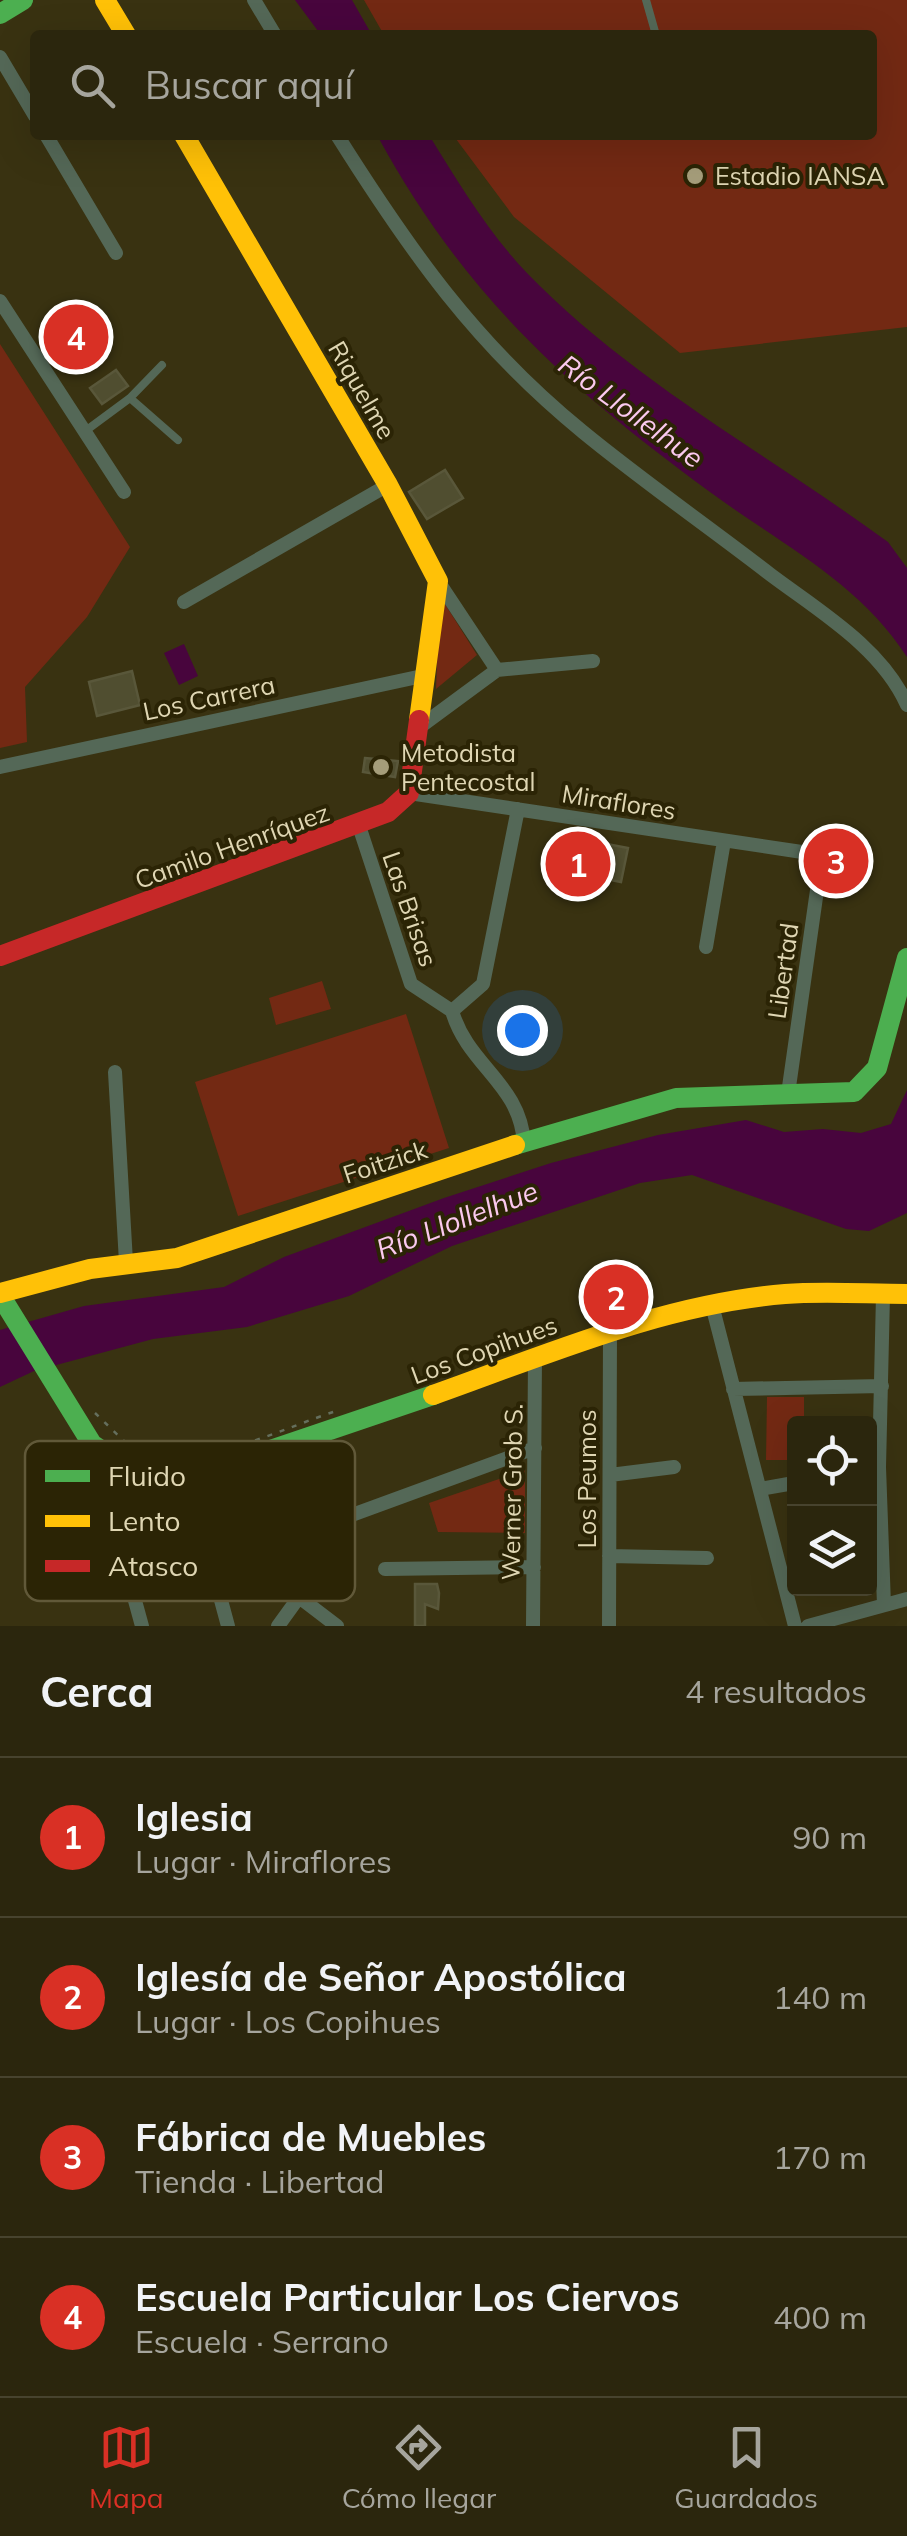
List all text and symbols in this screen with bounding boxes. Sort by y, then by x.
search box [30,30,877,140]
icon: search [65,58,120,113]
text: Buscar aquí [145,61,353,109]
place label: Estadio IANSA [715,160,885,191]
marker: Estadio IANSA [684,165,706,187]
pin: 4 [44,300,108,374]
street label: Riquelme [322,335,403,444]
water label: Río Llollelhue [552,346,710,475]
street label: Los Carrera [140,668,278,727]
place label: Metodista Pentecostal [401,737,536,797]
marker: Metodista Pentecostal [370,756,392,778]
street label: Miraflores [560,777,678,826]
street label: Camilo Henríquez [130,796,333,895]
pin: 3 [804,824,868,898]
pin: 1 [546,826,610,902]
street label: Las Brisas [376,847,445,970]
street label: Libertad [760,921,805,1021]
your location [497,1005,548,1056]
street label: Foitzick [339,1133,432,1190]
water label: Río Llollelhue [371,1173,543,1266]
pin: 2 [584,1260,648,1334]
street label: Los Copihues [407,1309,561,1390]
street label: Werner Grob S. [494,1403,529,1581]
street label: Los Peumos [571,1409,602,1549]
map controls [787,1416,877,1596]
button: locate [787,1416,877,1506]
legend [25,1441,355,1601]
text: Fluido [108,1458,186,1493]
text: Lento [108,1503,180,1538]
button: layers [787,1506,877,1596]
text: Atasco [108,1548,198,1583]
text: Cerca [40,1665,154,1718]
text: 4 resultados [685,1671,867,1711]
text: Iglesia [135,1793,253,1841]
text: 1 [63,1817,82,1857]
text: 90 m [792,1817,867,1857]
text: Lugar · Miraflores [135,1841,392,1881]
text: Iglesía de Señor Apostólica [135,1953,627,2001]
text: 2 [63,1977,82,2017]
text: 140 m [773,1977,867,2017]
text: Lugar · Los Copihues [135,2001,441,2041]
text: Fábrica de Muebles [135,2113,486,2161]
text: 3 [63,2137,82,2177]
text: 170 m [773,2137,867,2177]
text: Tienda · Libertad [135,2161,384,2201]
text: Escuela Particular Los Ciervos [135,2273,680,2321]
text: 4 [63,2297,82,2337]
text: 400 m [773,2297,867,2337]
text: Escuela · Serrano [135,2321,389,2361]
tab: Mapa [89,2420,164,2515]
tab: Cómo llegar [342,2420,496,2515]
tab: Guardados [674,2420,818,2515]

